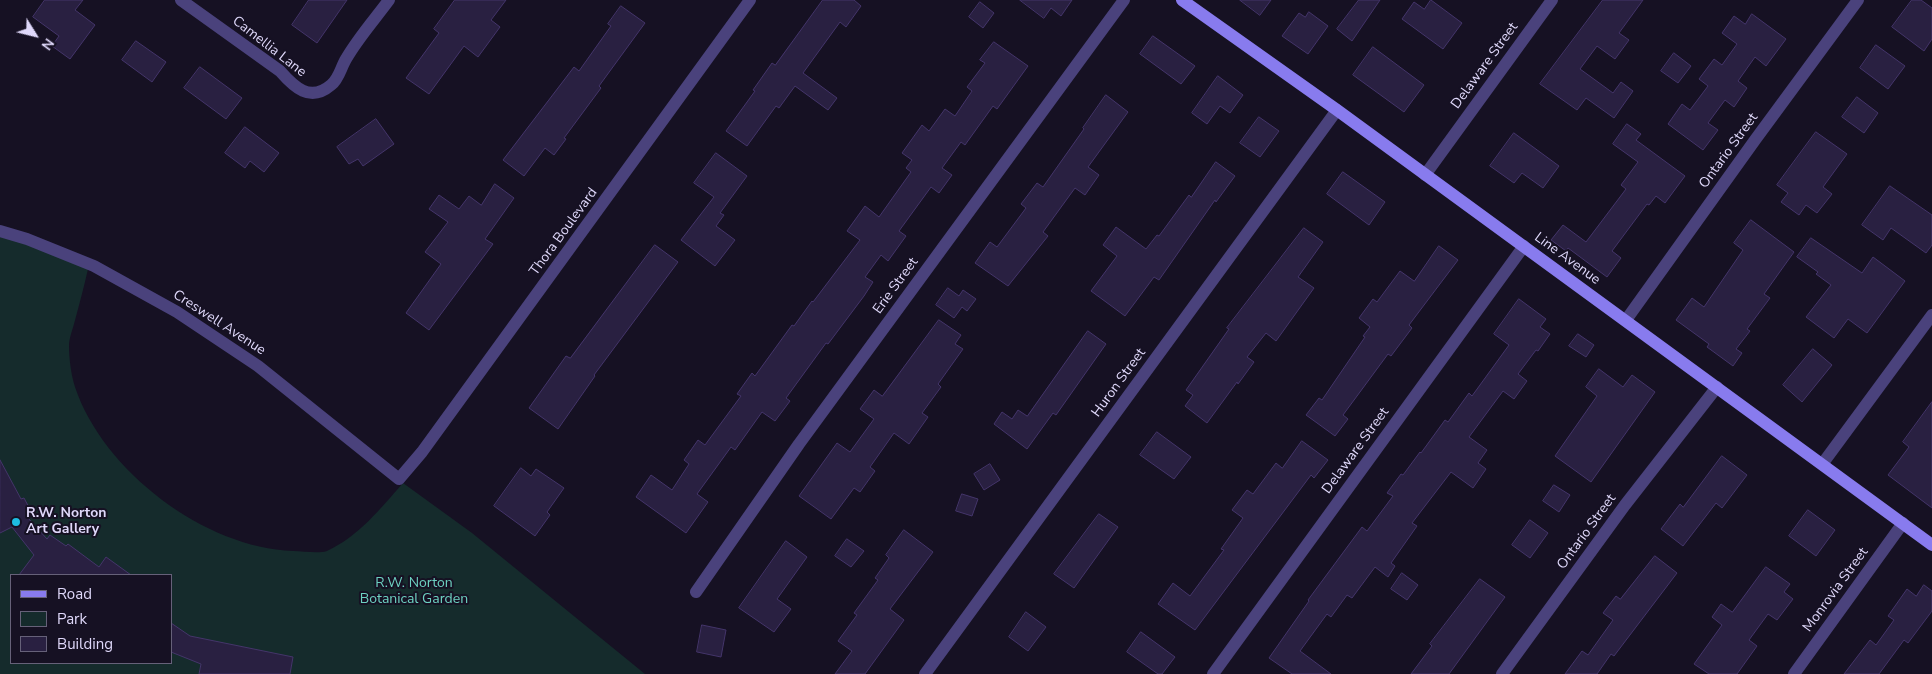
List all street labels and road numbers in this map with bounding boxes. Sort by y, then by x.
street label: Camellia Lane [229,13,309,81]
street label: Delaware Street [1448,20,1522,112]
street label: Ontario Street [1696,110,1762,192]
street label: Thora Boulevard [527,185,601,279]
street label: Line Avenue [1531,229,1603,289]
street label: Erie Street [870,255,922,317]
street label: Creswell Avenue [170,287,268,359]
street label: Huron Street [1088,345,1150,421]
street label: Delaware Street [1319,405,1393,497]
street label: Ontario Street [1554,491,1620,573]
street label: Monrovia Street [1800,545,1872,635]

